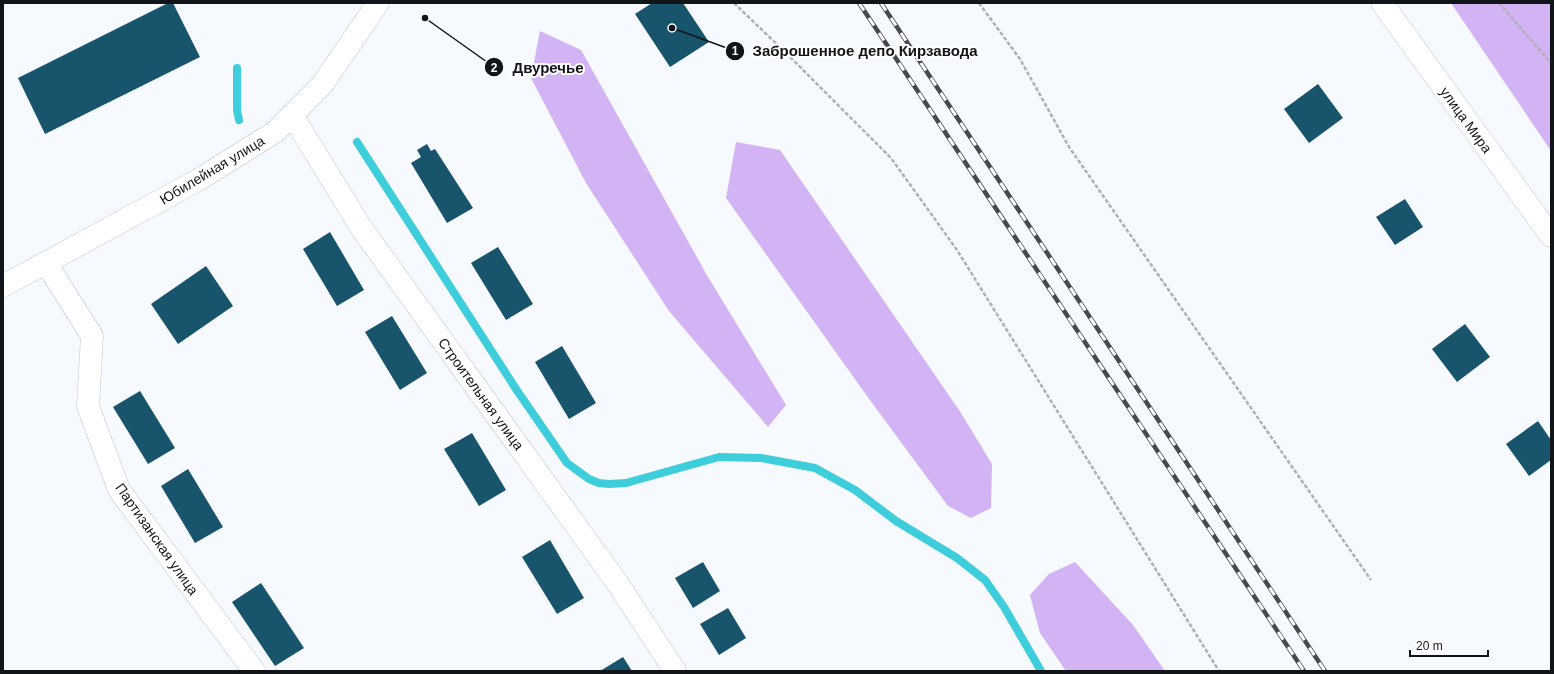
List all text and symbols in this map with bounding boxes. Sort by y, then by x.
callout: Заброшенное депо Кирзавода [725,37,986,64]
text: Заброшенное депо Кирзавода [752,42,978,59]
text: 1 [732,44,739,58]
callout: Двуречье [484,54,591,81]
text: Двуречье [512,59,584,76]
text: 2 [491,61,498,75]
street label: улица Мира [1437,84,1495,156]
street label: Юбилейная улица [157,132,267,208]
street label: Строительная улица [435,335,527,453]
street label: Партизанская улица [112,480,202,598]
scale bar [1410,632,1488,658]
text: 20 m [1416,639,1443,653]

